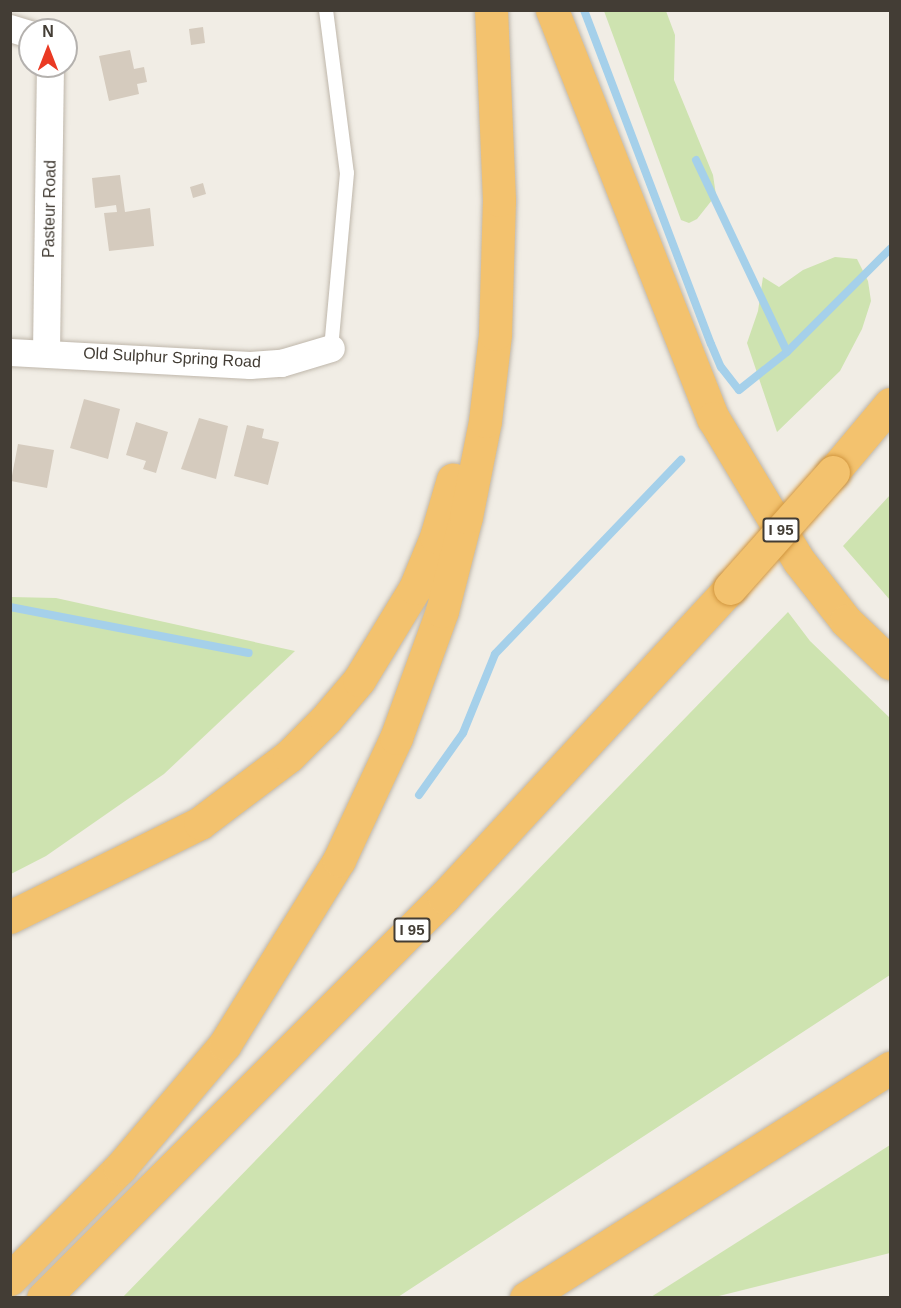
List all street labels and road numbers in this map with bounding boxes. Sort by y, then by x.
street label: Pasteur Road [40,160,60,258]
street label: Old Sulphur Spring Road [83,344,261,372]
road number: I 95 [762,518,800,542]
road number: I 95 [392,918,432,942]

